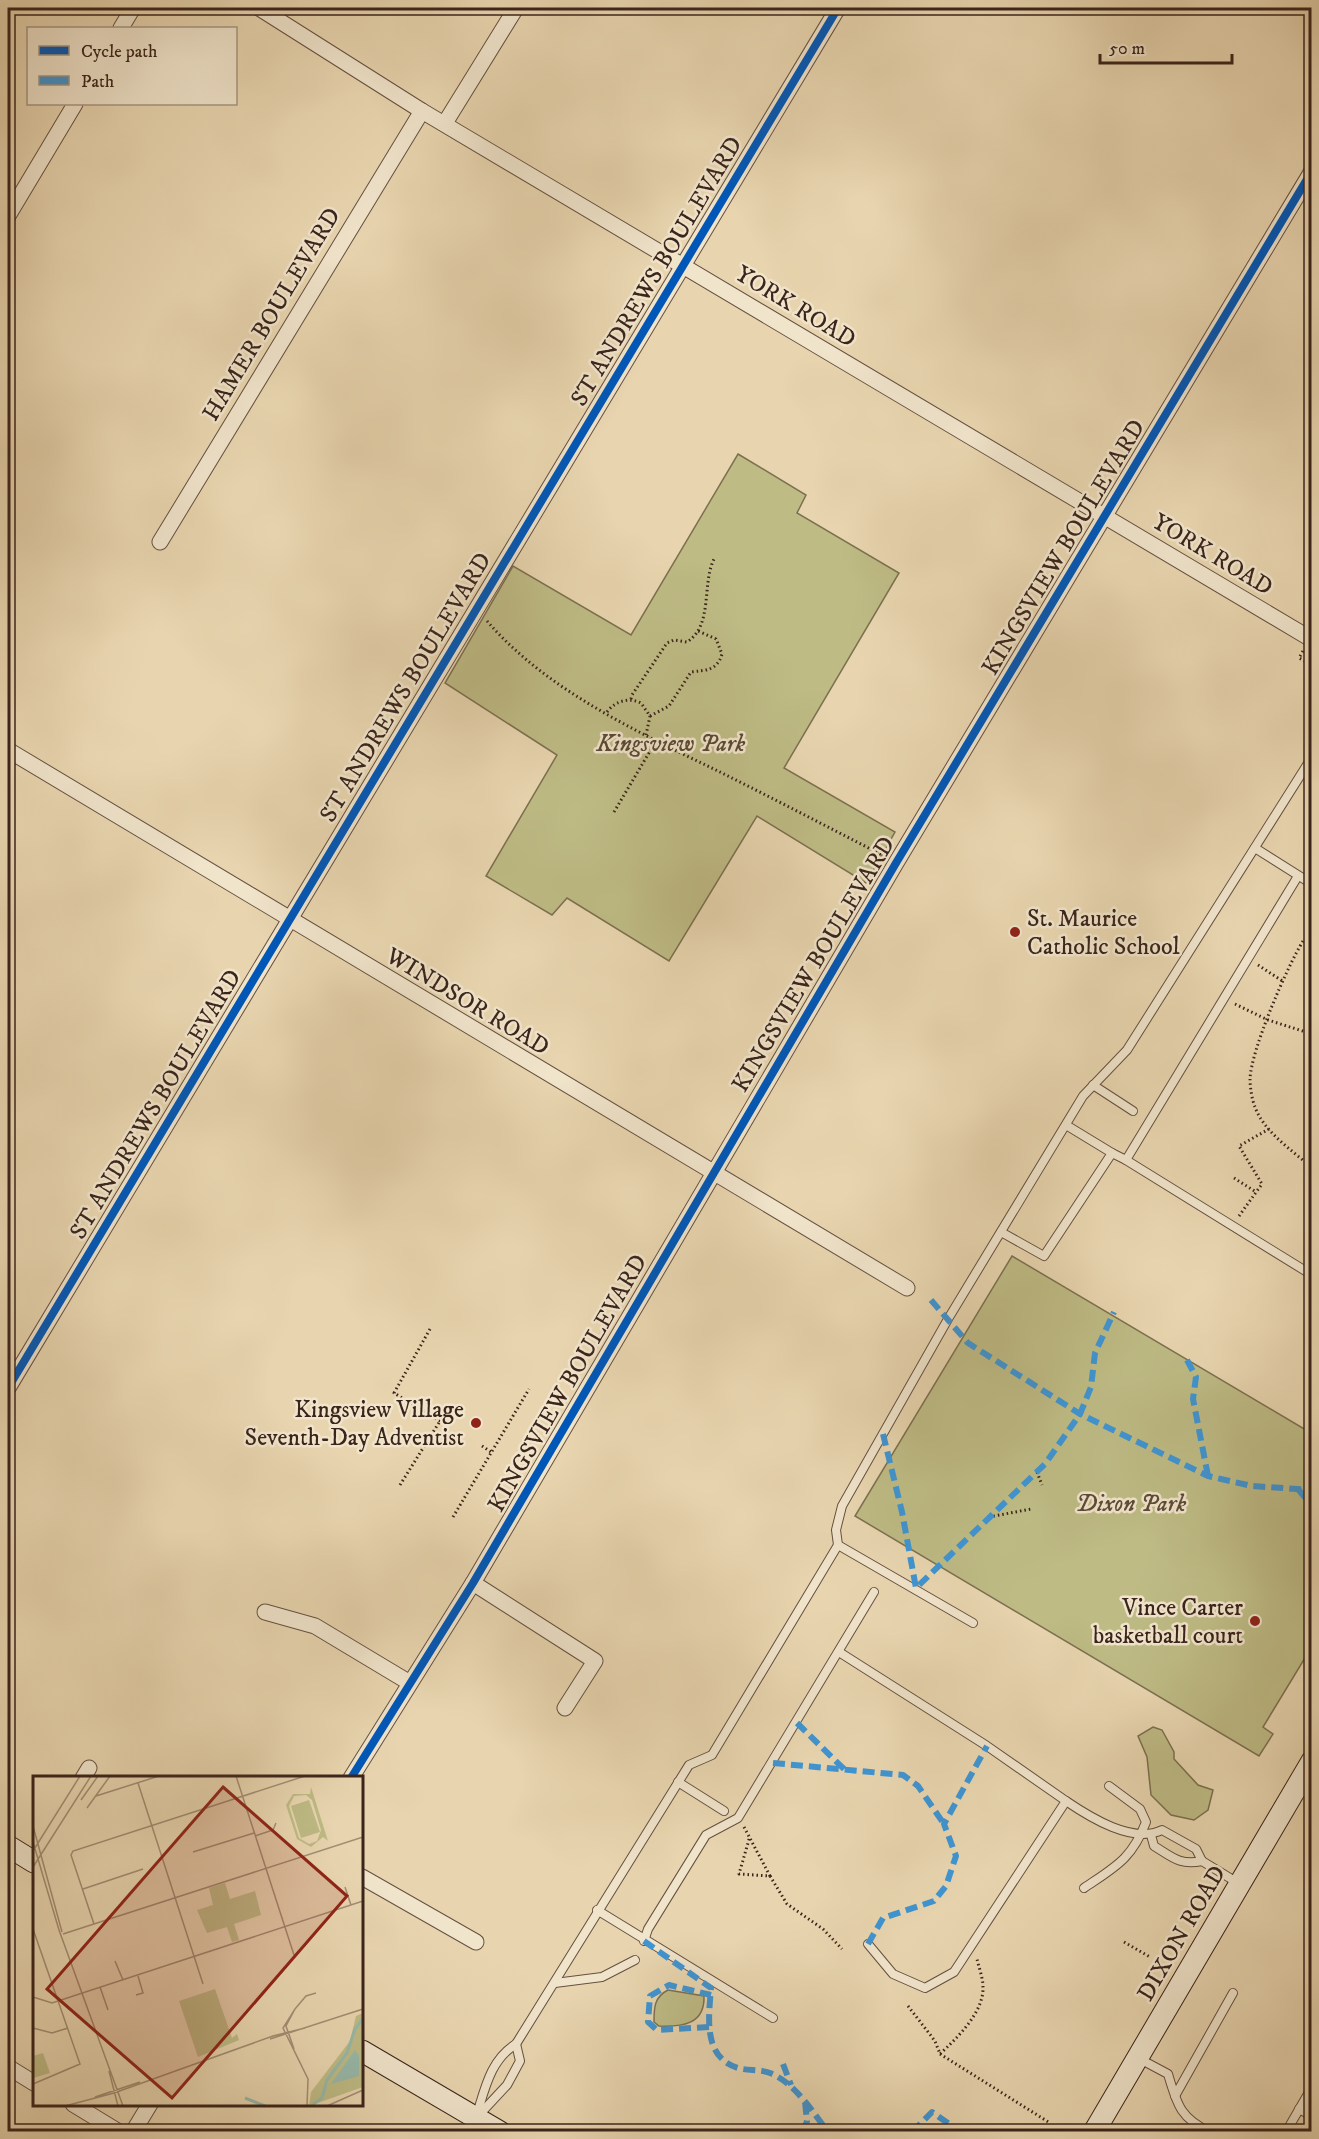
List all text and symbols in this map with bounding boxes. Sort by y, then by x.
legend [27,27,237,105]
scale bar [1100,27,1232,65]
text: 50 m [1109,38,1145,60]
text: Cycle path [81,41,158,63]
text: Path [81,71,115,93]
street label: ST ANDREWS BOULEVARD [564,131,749,412]
street label: HAMER BOULEVARD [196,202,347,427]
street label: YORK ROAD [730,259,861,355]
street label: KINGSVIEW BOULEVARD [976,414,1152,681]
street label: YORK ROAD [1147,507,1278,603]
street label: ST ANDREWS BOULEVARD [313,547,498,828]
park label: Kingsview Park [596,729,745,759]
street label: KINGSVIEW BOULEVARD [726,831,902,1098]
place label: St. Maurice Catholic School [1027,904,1180,962]
marker: St. Maurice Catholic School [1008,925,1022,939]
street label: WINDSOR ROAD [379,941,555,1063]
street label: ST ANDREWS BOULEVARD [63,964,248,1245]
street label: KINGSVIEW BOULEVARD [482,1249,654,1518]
place label: Kingsview Village Seventh-Day Adventist [245,1395,464,1453]
marker: Kingsview Village Seventh-Day Adventist [469,1416,483,1430]
park label: Dixon Park [1076,1489,1186,1519]
place label: Vince Carter basketball court [1093,1593,1243,1651]
marker: Vince Carter basketball court [1248,1614,1262,1628]
inset map [33,1776,363,2106]
street label: DIXON ROAD [1131,1860,1233,2007]

